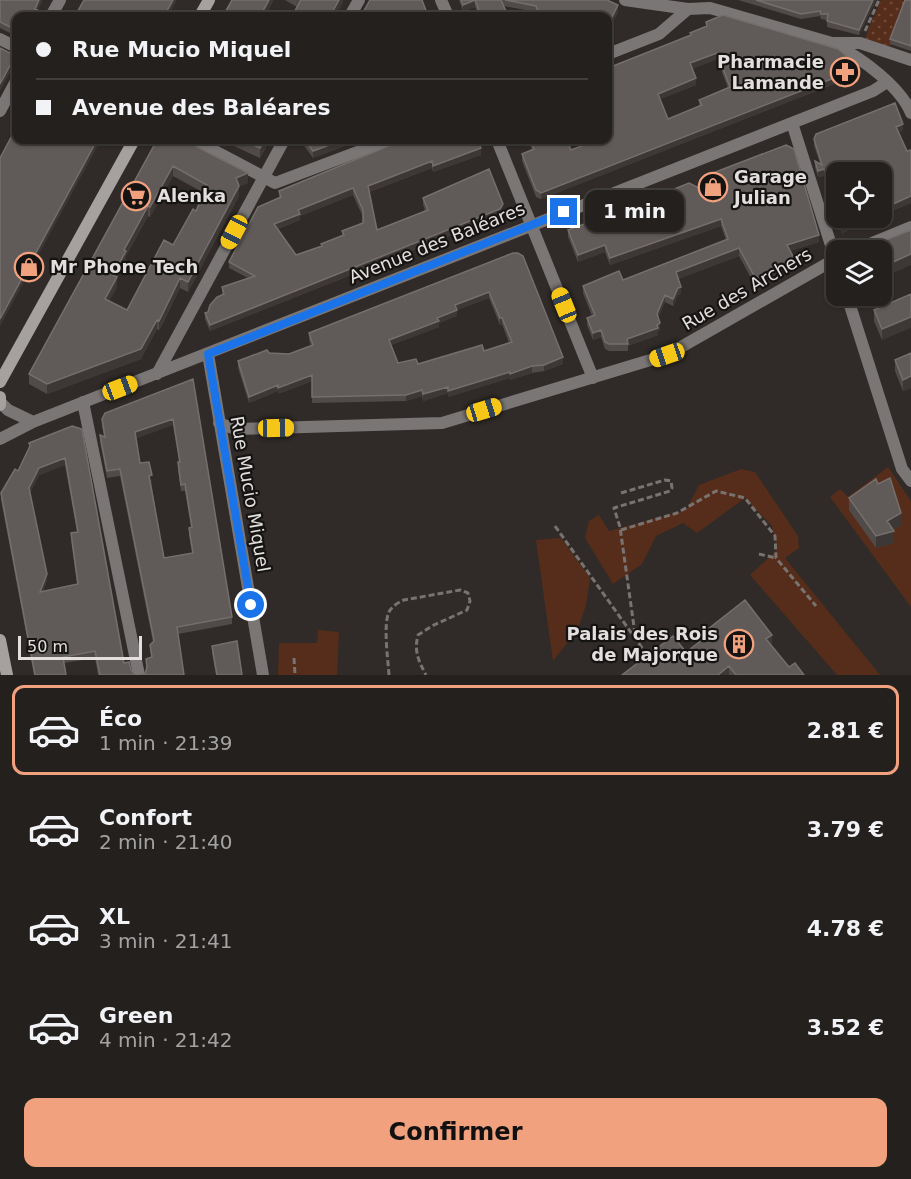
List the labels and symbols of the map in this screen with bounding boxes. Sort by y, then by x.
place label: Pharmacie Lamande [717,51,824,93]
pharmacy icon: Pharmacie Lamande [829,56,861,88]
place label: Garage Julian [732,166,807,208]
shop icon: Garage Julian [697,171,729,203]
supermarket icon: Alenka [120,180,152,212]
place label: Alenka [157,185,226,206]
callout: 1 min [585,191,684,233]
street label: Avenue des Baléares [346,198,528,288]
route end [550,198,577,225]
car [218,212,250,252]
street label: Rue des Archers [678,243,815,334]
shop icon: Mr Phone Tech [13,251,45,283]
place label: Mr Phone Tech [50,256,198,277]
car [549,285,579,325]
car [647,341,687,369]
car [100,373,140,403]
car [464,396,504,424]
street label: Rue Mucio Miquel [226,414,275,573]
car [258,419,294,437]
route start [237,591,264,618]
place label: Palais des Rois de Majorque [566,623,718,665]
building icon: Palais des Rois de Majorque [723,628,755,660]
scale bar [18,633,142,660]

